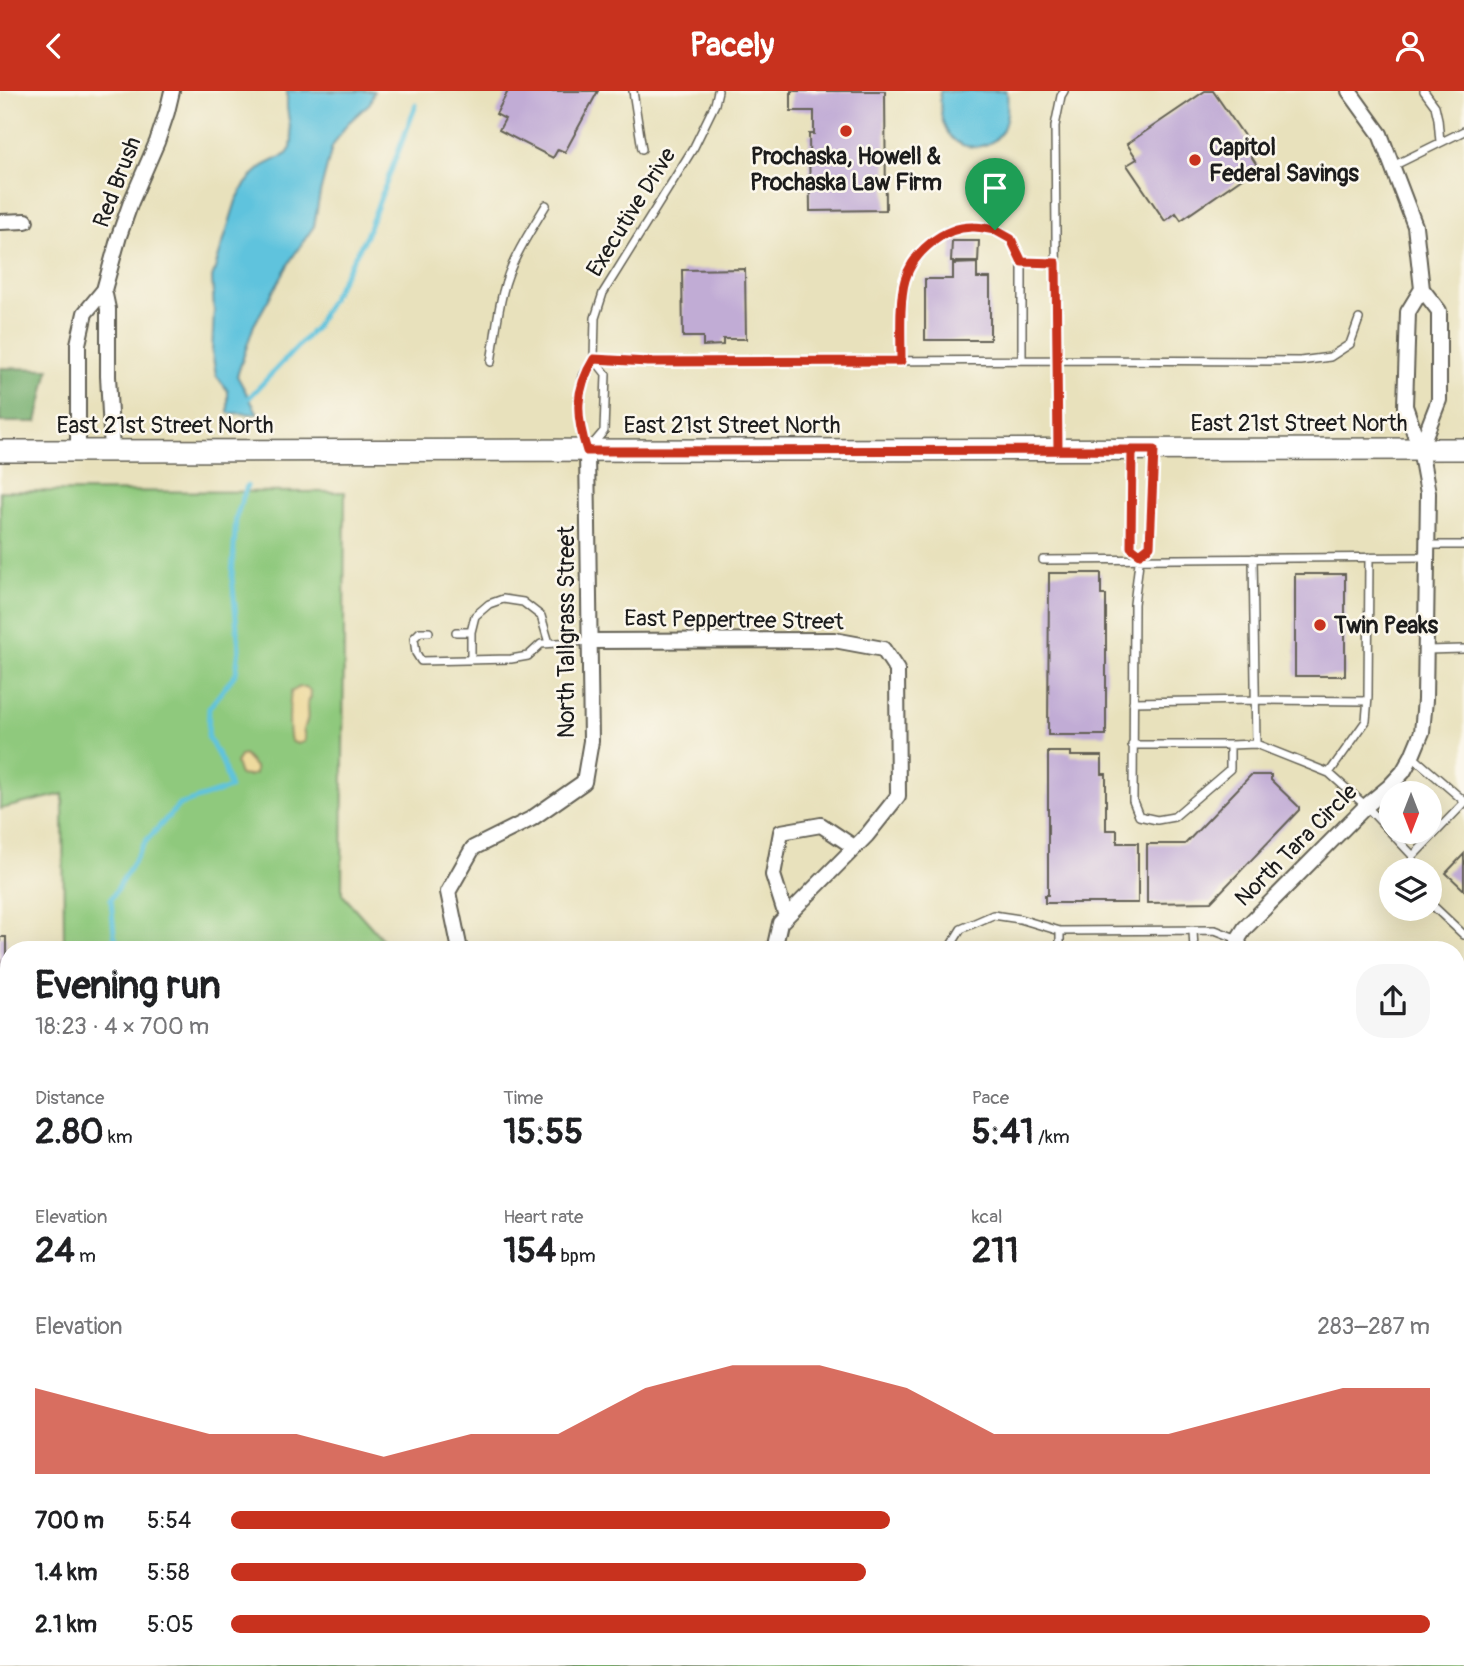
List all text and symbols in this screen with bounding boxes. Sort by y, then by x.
text: Pacely [690,26,774,66]
icon: back [35,27,73,65]
icon: person [1391,27,1429,65]
marker: Prochaska, Howell & Prochaska Law Firm [838,123,854,139]
street label: Red Brush [86,133,148,231]
place label: Capitol Federal Savings [1209,133,1360,188]
street label: Executive Drive [580,142,683,282]
place label: Prochaska, Howell & Prochaska Law Firm [750,142,942,197]
marker: Capitol Federal Savings [1187,152,1203,168]
pin [965,158,1025,230]
icon: arrive [976,169,1014,207]
street label: East 21st Street North [1190,409,1408,438]
street label: East 21st Street North [56,411,274,440]
street label: East 21st Street North [623,411,841,440]
street label: North Tallgrass Street [552,525,581,738]
street label: East Peppertree Street [624,604,845,636]
place label: Twin Peaks [1333,611,1439,640]
marker: Twin Peaks [1312,617,1328,633]
street label: North Tara Circle [1228,777,1364,913]
north arrow [1379,781,1442,843]
map controls [1379,781,1442,921]
button: layers [1379,858,1442,921]
text: Evening run [35,962,221,1010]
button: share [1356,964,1430,1038]
text: 18:23 · 4 × 700 m [35,1012,209,1041]
text: Distance [35,1086,104,1110]
text: Time [503,1086,543,1110]
text: Pace [972,1086,1009,1110]
text: 2.80 [35,1110,104,1154]
text: 15:55 [503,1110,583,1154]
text: 5:41 [972,1110,1034,1154]
text: km [104,1125,133,1149]
text: /km [1034,1125,1070,1149]
text: Elevation [35,1205,107,1229]
text: Heart rate [503,1205,583,1229]
text: kcal [972,1205,1003,1229]
text: 24 [35,1229,75,1273]
text: 154 [503,1229,556,1273]
text: 211 [972,1229,1019,1273]
text: m [75,1244,96,1268]
text: bpm [556,1244,596,1268]
text: Elevation [35,1312,123,1341]
text: 283–287 m [1317,1312,1430,1341]
text: 700 m [35,1506,104,1535]
text: 5:54 [147,1506,191,1535]
text: 1.4 km [35,1558,97,1587]
text: 5:58 [147,1558,190,1587]
text: 2.1 km [35,1610,97,1639]
text: 5:05 [147,1610,194,1639]

